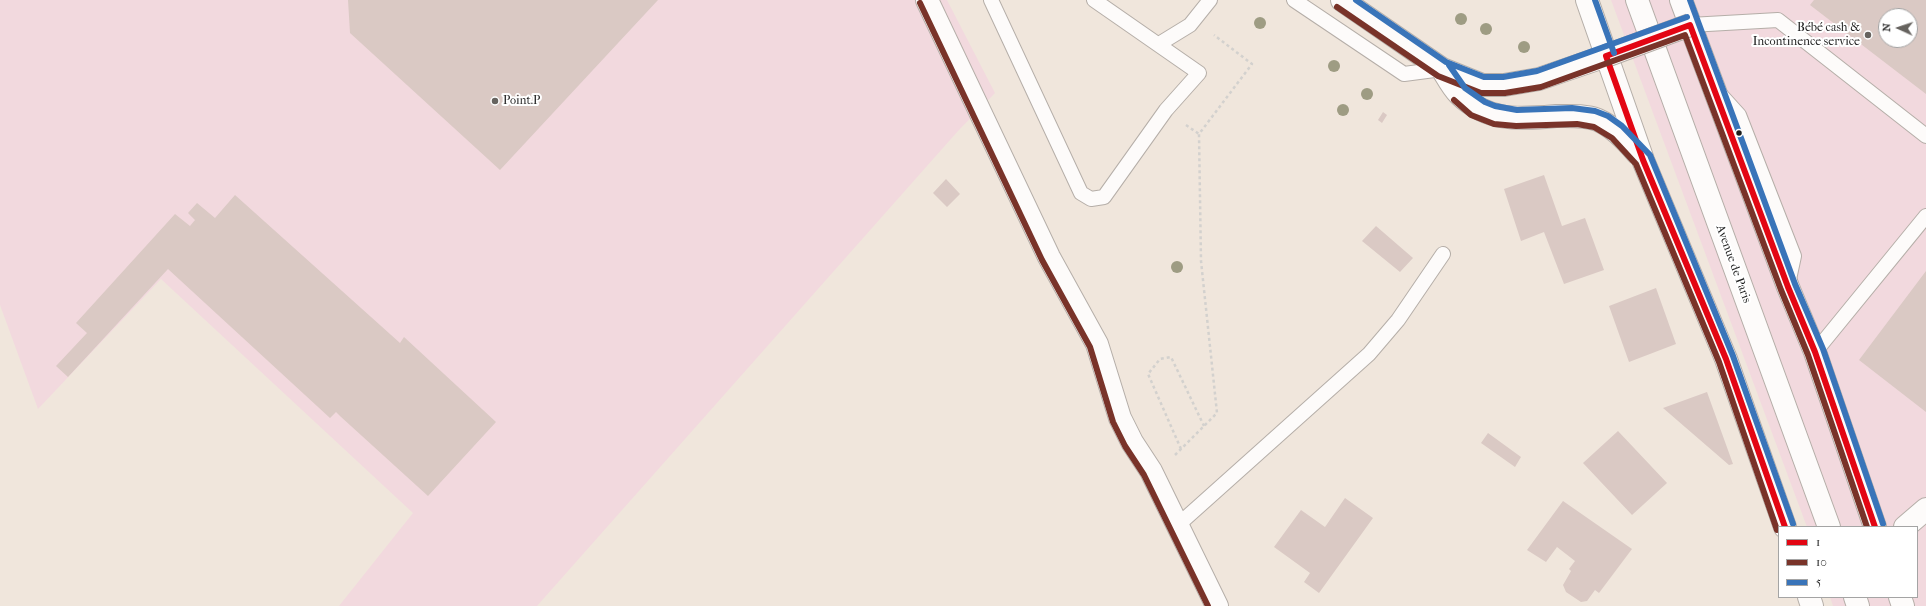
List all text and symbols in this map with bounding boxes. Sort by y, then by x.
north arrow [1878,8,1918,48]
place label: Bébé cash & Incontinence service [1753,21,1860,49]
text: N [1880,23,1893,32]
marker: Bébé cash & Incontinence service [1863,30,1873,40]
place label: Point.P [503,94,540,108]
marker: Point.P [490,96,500,106]
unlabelled marker [1734,128,1744,138]
street label: Avenue de Paris [1712,223,1754,305]
legend [1778,526,1918,598]
text: 1 [1816,535,1820,549]
text: 10 [1816,555,1827,569]
text: 5 [1816,575,1821,589]

